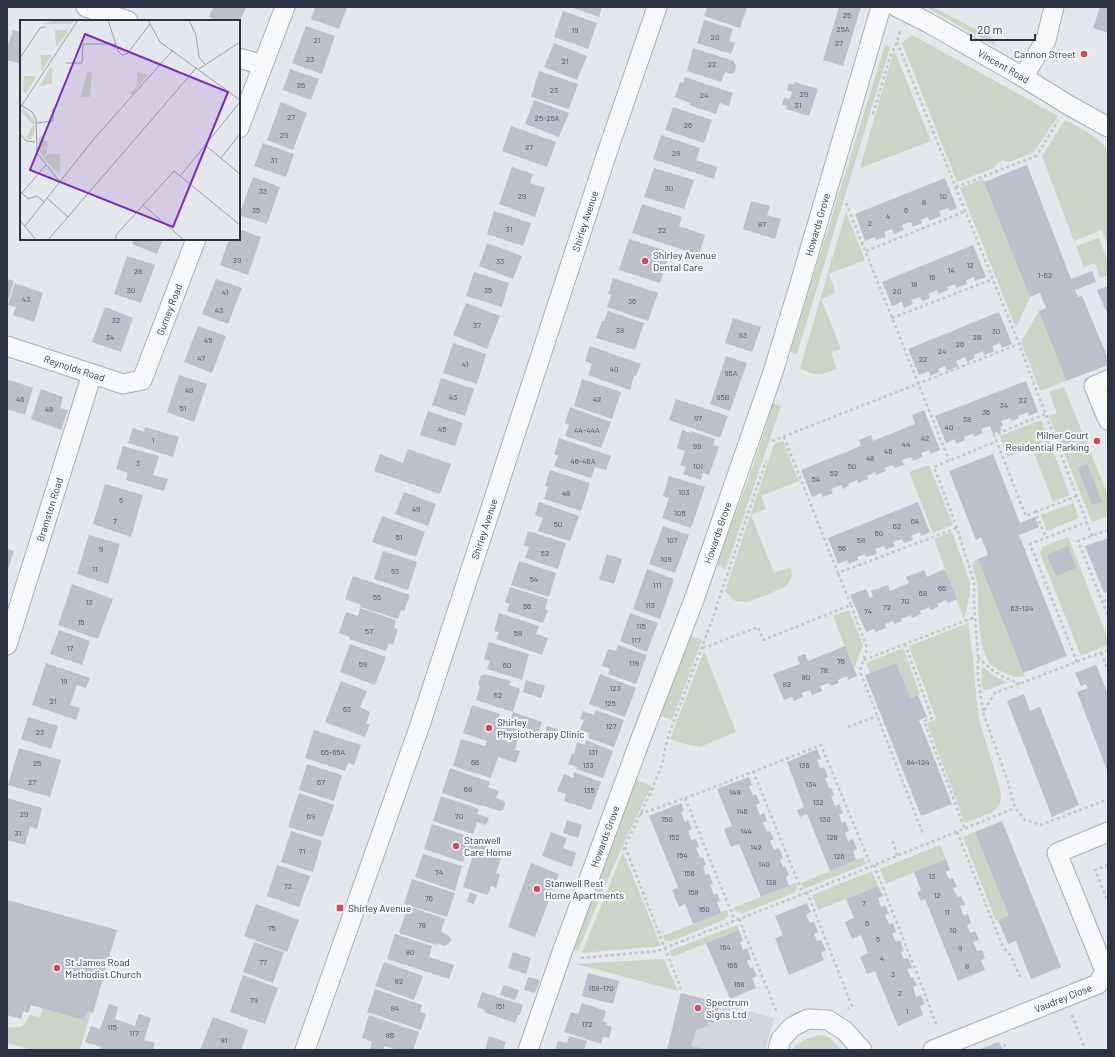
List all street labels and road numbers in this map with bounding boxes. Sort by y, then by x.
street label: Vincent Road [976,46,1032,86]
street label: Shirley Avenue [569,189,600,253]
street label: Howards Grove [802,192,832,257]
street label: Gurney Road [154,282,184,337]
street label: Reynolds Road [42,353,106,384]
street label: Bramston Road [34,476,65,543]
street label: Shirley Avenue [469,497,500,561]
street label: Howards Grove [701,500,734,565]
street label: Howards Grove [588,804,622,869]
street label: Vaudrey Close [1033,981,1093,1015]

